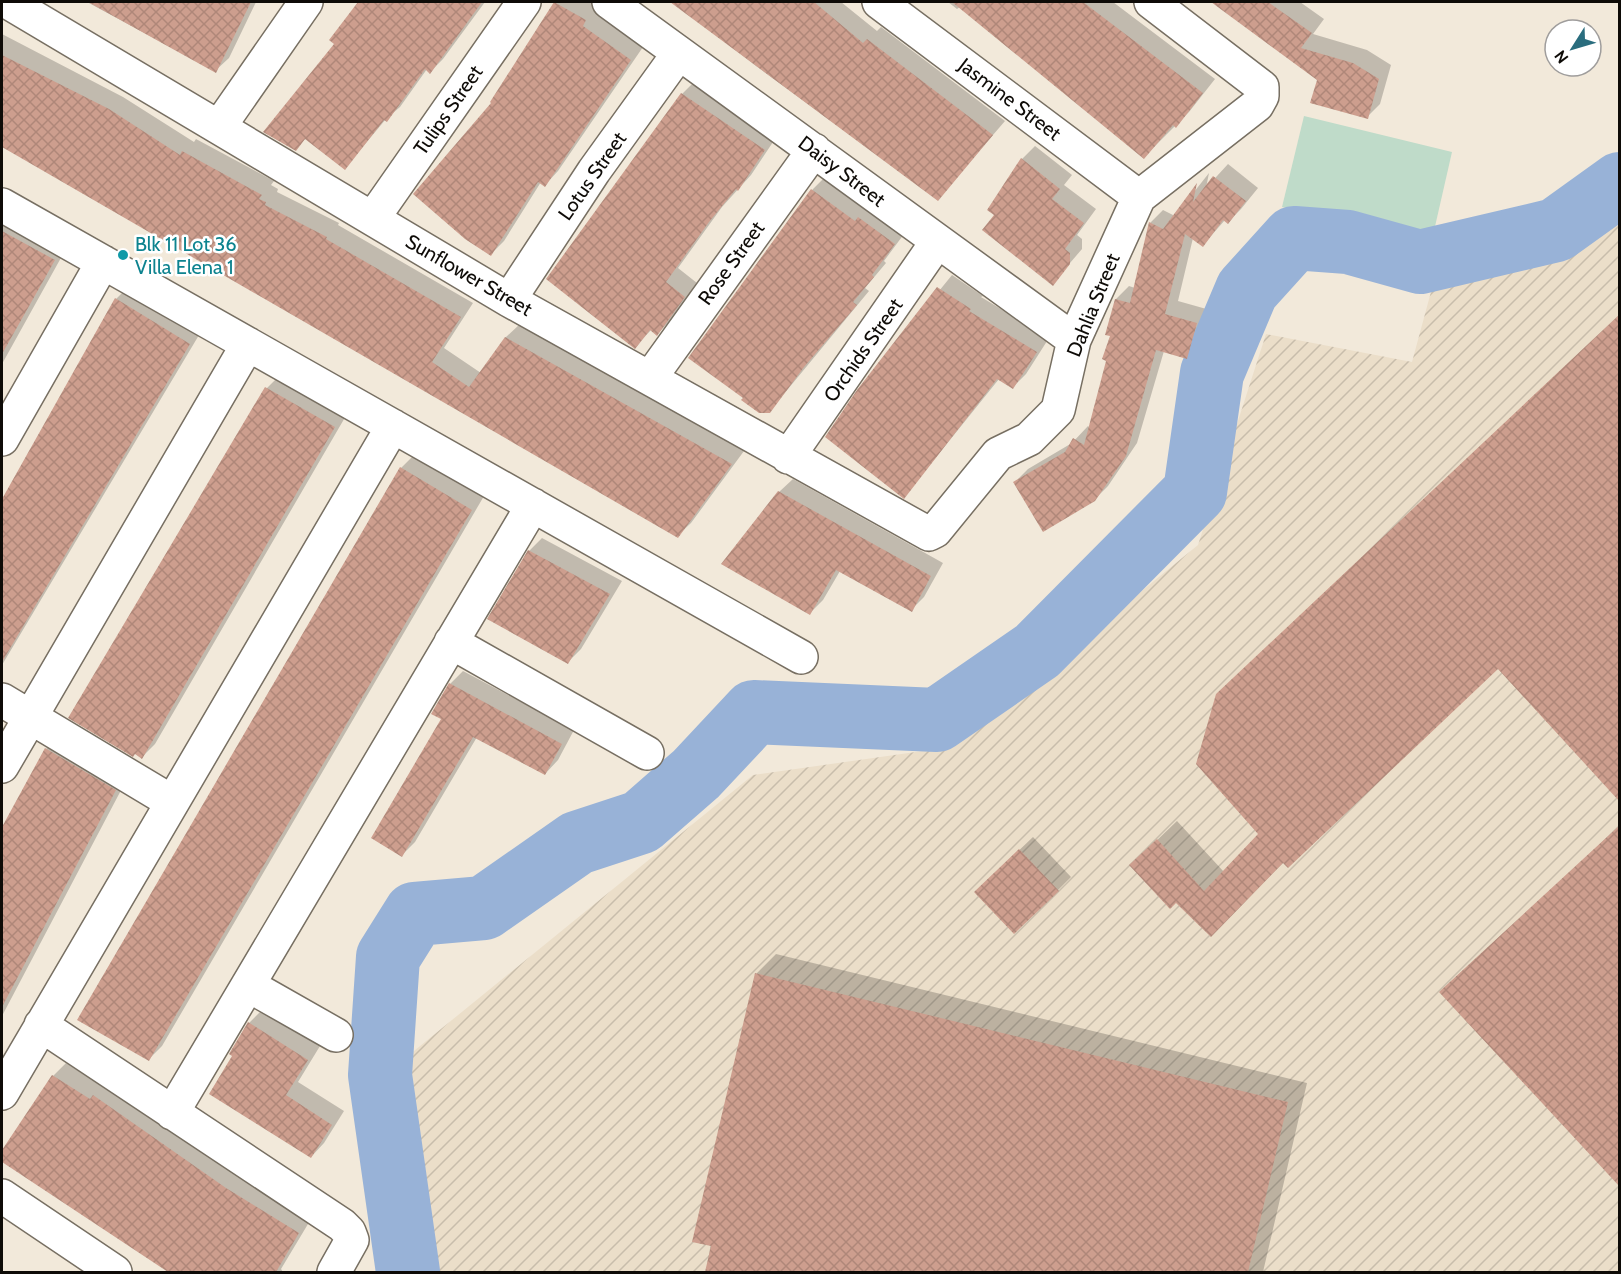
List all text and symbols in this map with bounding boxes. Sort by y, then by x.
north arrow [1543,18,1603,78]
text: N [1550,46,1572,67]
street label: Jasmine Street [953,52,1066,145]
street label: Tulips Street [408,60,488,159]
street label: Lotus Street [553,127,631,225]
street label: Daisy Street [794,131,890,212]
street label: Rose Street [693,216,769,309]
street label: Sunflower Street [401,229,537,321]
place label: Blk 11 Lot 36 Villa Elena 1 [135,232,237,279]
marker: Blk 11 Lot 36 Villa Elena 1 [116,248,130,262]
street label: Dahlia Street [1061,250,1125,360]
street label: Orchids Street [819,293,908,406]

